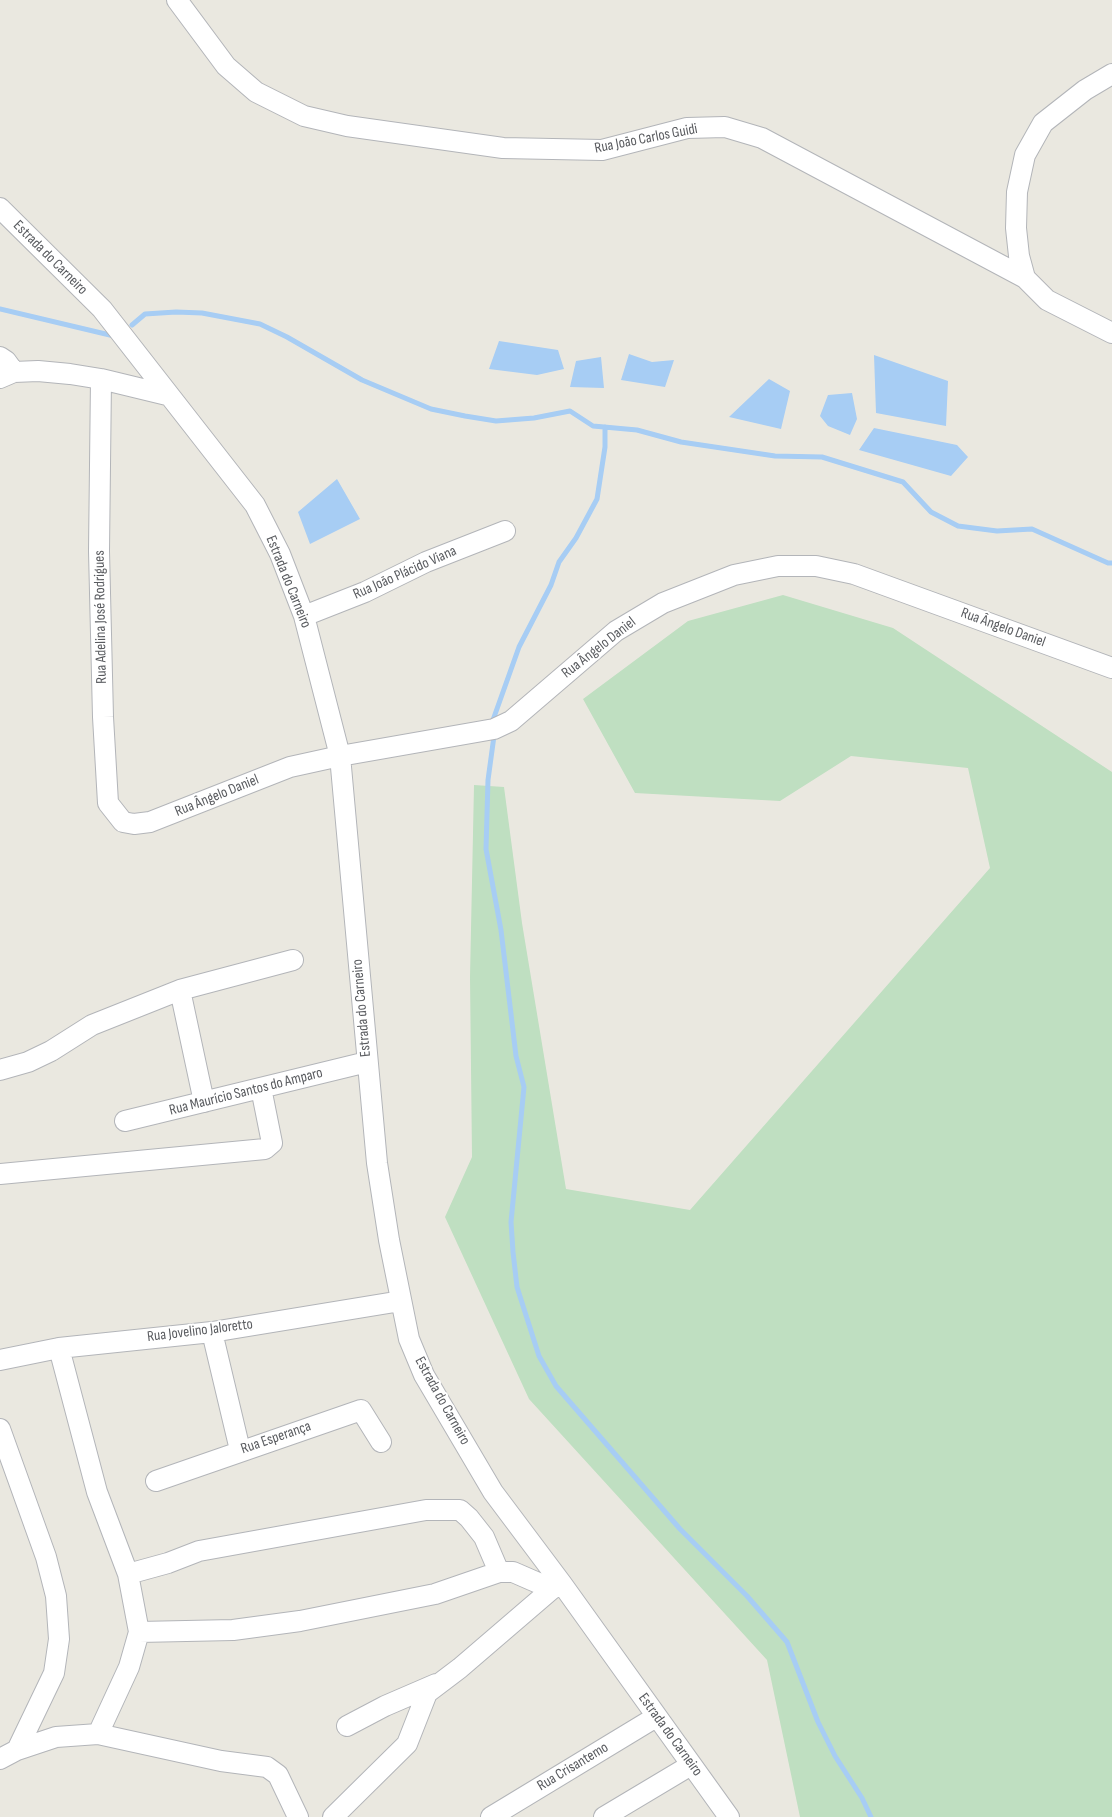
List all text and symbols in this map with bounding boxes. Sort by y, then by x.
street label: Rua João Carlos Guidi [593,120,699,158]
street label: Estrada do Carneiro [9,217,91,299]
street label: Estrada do Carneiro [261,533,315,631]
street label: Rua João Plácido Viana [351,542,459,604]
street label: Rua Adelina José Rodrigues [91,550,111,684]
street label: Rua Ângelo Daniel [958,604,1048,652]
street label: Rua Ângelo Daniel [558,614,640,682]
street label: Rua Ângelo Daniel [172,771,262,821]
street label: Estrada do Carneiro [349,958,375,1058]
street label: Rua Maurício Santos do Amparo [167,1064,325,1120]
street label: Rua Jovelino Jaloretto [146,1316,254,1346]
street label: Estrada do Carneiro [410,1354,474,1448]
street label: Rua Esperança [239,1418,313,1458]
street label: Estrada do Carneiro [634,1690,706,1780]
street label: Rua Crisantemo [534,1739,612,1795]

